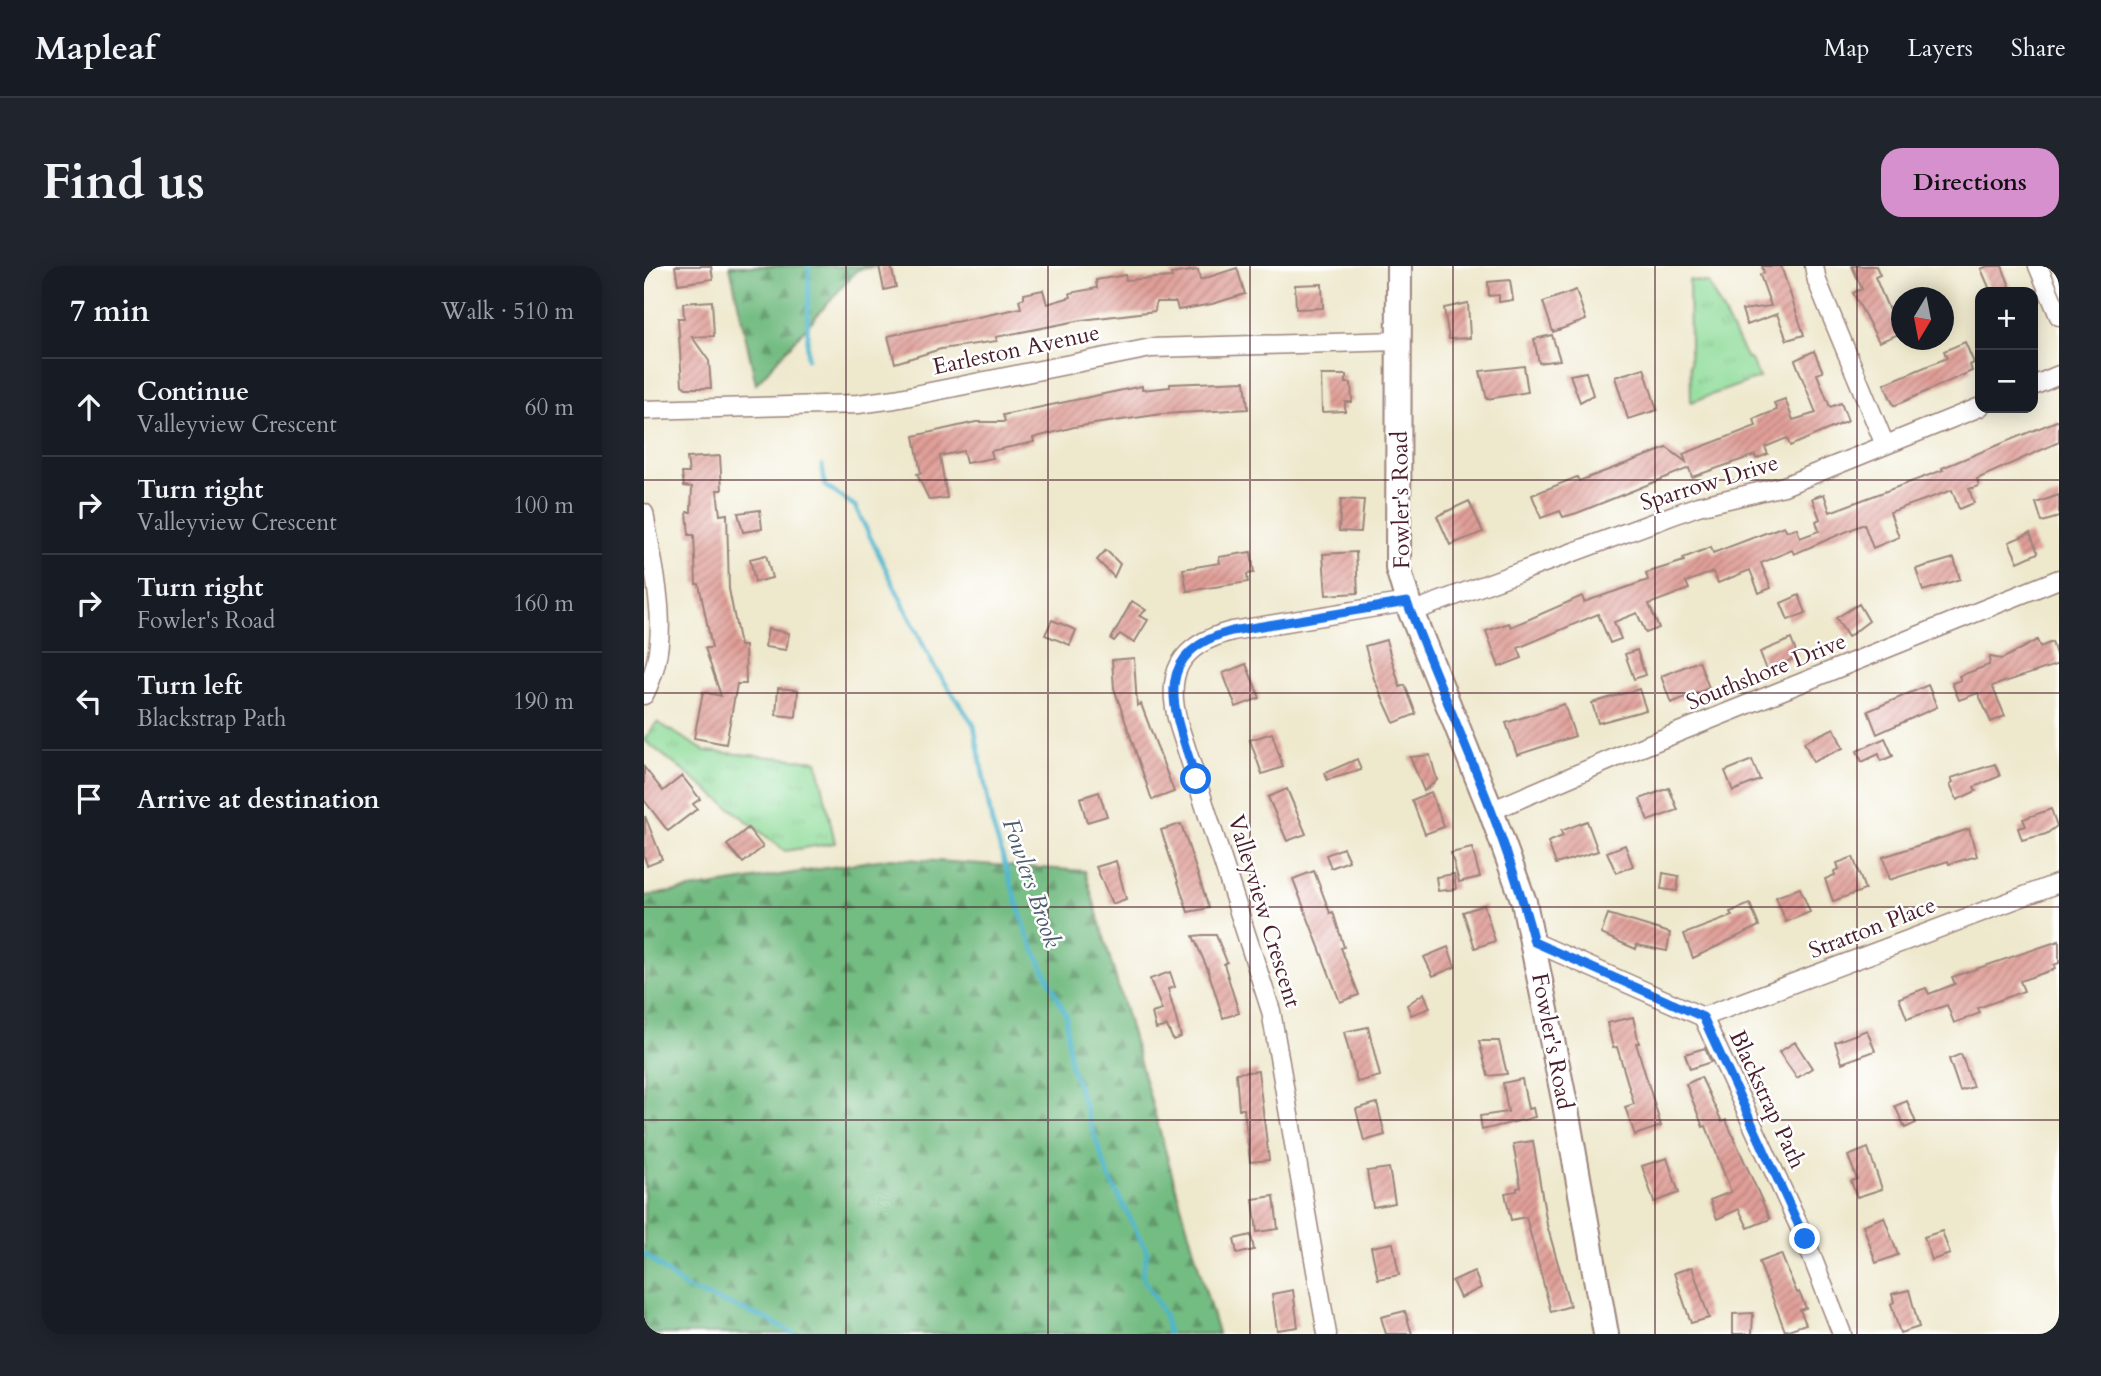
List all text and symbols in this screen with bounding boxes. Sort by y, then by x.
text: Mapleaf [35,26,156,71]
text: Map [1824,32,1870,65]
text: Layers [1908,32,1973,65]
text: Share [2011,32,2066,65]
button: Directions [1881,148,2059,217]
text: Find us [42,149,205,216]
north arrow [1891,287,1954,350]
map controls [1975,287,2038,413]
button: + [1975,287,2038,350]
text: 7 min [70,291,150,332]
text: Walk · 510 m [441,296,574,327]
street label: Earleston Avenue [930,317,1102,382]
button: − [1975,350,2038,413]
text: Continue [137,374,249,409]
icon: ahead [70,388,108,426]
text: 60 m [525,392,574,423]
text: Valleyview Crescent [137,409,337,440]
street label: Fowler's Road [1384,430,1417,569]
street label: Sparrow Drive [1636,447,1782,518]
text: Turn right [137,472,264,507]
icon: right [70,486,108,524]
text: 100 m [513,490,574,521]
text: Valleyview Crescent [137,507,337,538]
text: Turn right [137,570,264,605]
icon: right [70,584,108,622]
text: 160 m [513,588,574,619]
text: Fowler's Road [137,605,275,636]
street label: Southshore Drive [1682,625,1851,718]
text: Turn left [137,668,242,703]
icon: left [70,682,108,720]
text: 190 m [513,686,574,717]
text: Blackstrap Path [137,703,286,734]
route start [1180,763,1211,794]
icon: arrive [70,780,108,818]
text: Arrive at destination [137,782,380,817]
street label: Valleyview Crescent [1221,811,1309,1011]
water label: Fowlers Brook [994,814,1069,952]
street label: Stratton Place [1804,889,1940,966]
street label: Fowler's Road [1524,970,1581,1113]
street label: Blackstrap Path [1722,1025,1813,1174]
route end [1789,1223,1820,1254]

